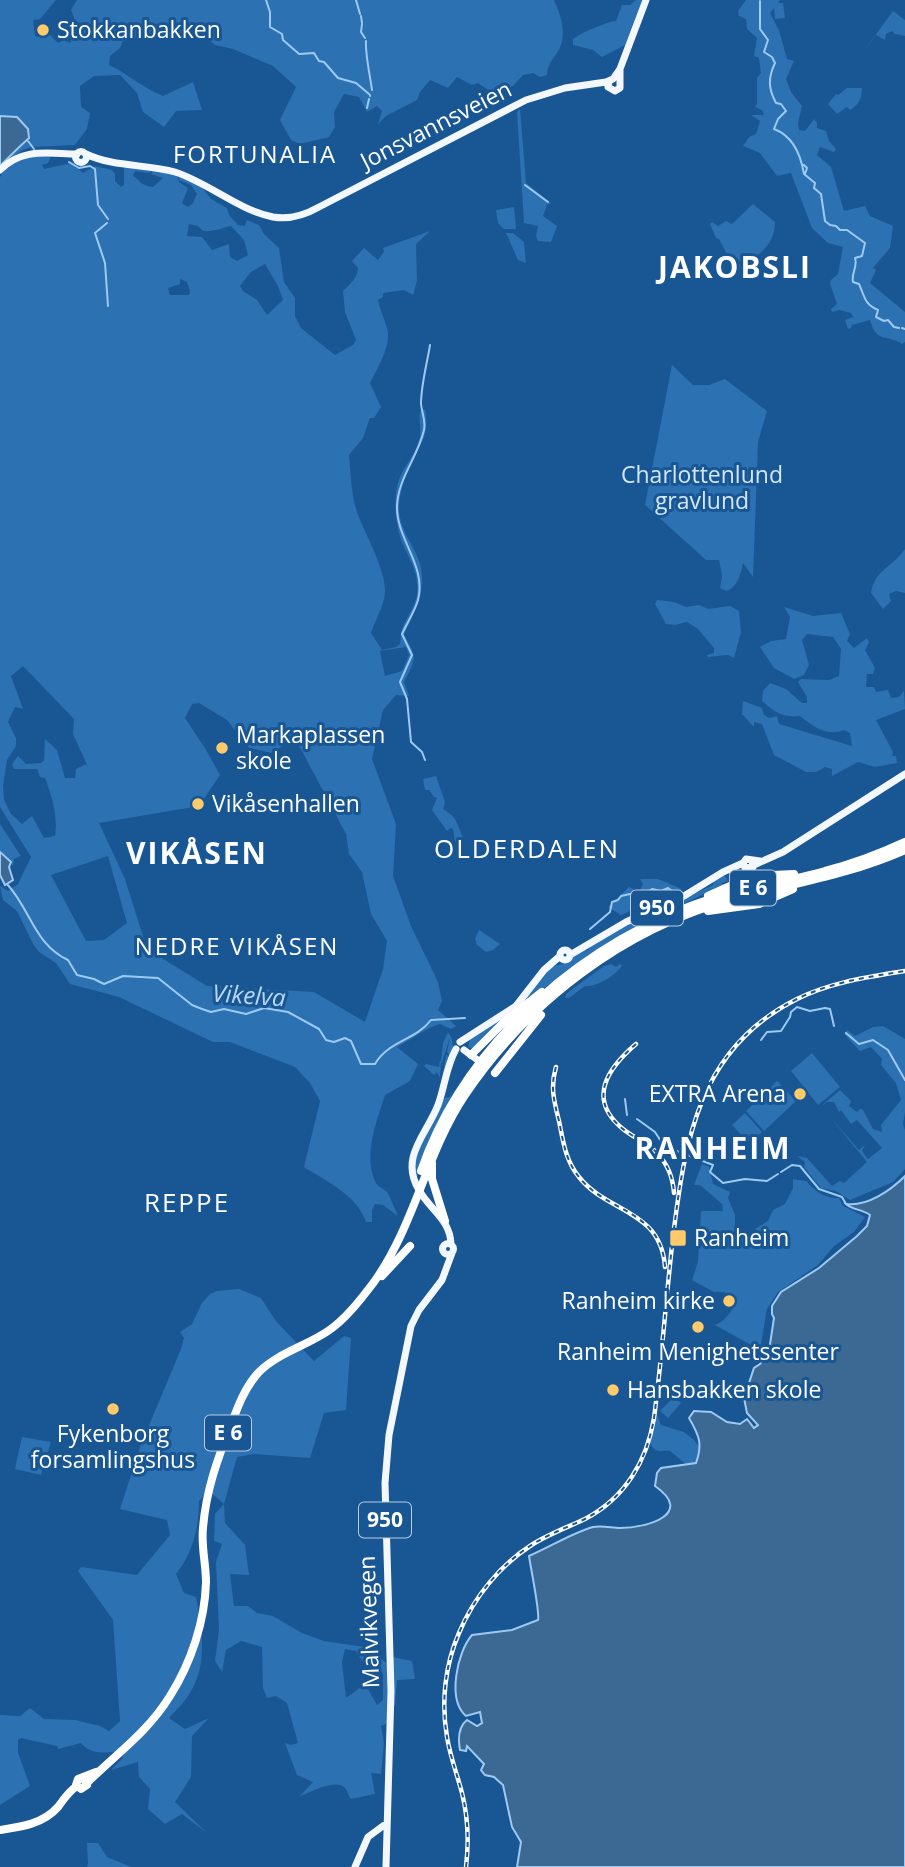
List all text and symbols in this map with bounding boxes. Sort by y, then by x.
place label: Stokkanbakken [57,13,221,45]
marker: Stokkanbakken [35,22,51,38]
street label: Jonsvannsveien [353,72,517,177]
district label: FORTUNALIA [173,137,337,170]
district label: JAKOBSLI [655,246,812,287]
park label: Charlottenlund gravlund [621,458,783,516]
place label: Markaplassen skole [236,718,385,776]
marker: Markaplassen skole [214,740,230,756]
place label: Vikåsenhallen [212,787,360,819]
marker: Vikåsenhallen [190,796,206,812]
district label: OLDERDALEN [434,830,620,866]
district label: VIKÅSEN [126,832,268,873]
road number: E 6 [730,870,776,906]
road number: 950 [631,890,683,926]
district label: NEDRE VIKÅSEN [135,929,339,962]
water label: Vikelva [211,975,287,1014]
place label: EXTRA Arena [649,1077,786,1109]
marker: EXTRA Arena [792,1086,808,1102]
district label: RANHEIM [635,1127,791,1168]
district label: REPPE [144,1184,230,1220]
place label: Ranheim [694,1221,789,1253]
marker: Ranheim [668,1228,688,1248]
place label: Ranheim kirke [562,1284,715,1316]
marker: Ranheim kirke [721,1293,737,1309]
marker: Ranheim Menighetssenter [690,1319,706,1335]
place label: Ranheim Menighetssenter [557,1335,840,1367]
place label: Hansbakken skole [627,1373,821,1405]
marker: Hansbakken skole [605,1382,621,1398]
marker: Fykenborg forsamlingshus [105,1401,121,1417]
road number: E 6 [205,1416,251,1450]
place label: Fykenborg forsamlingshus [31,1417,195,1475]
road number: 950 [359,1502,411,1538]
street label: Malvikvegen [350,1555,386,1689]

